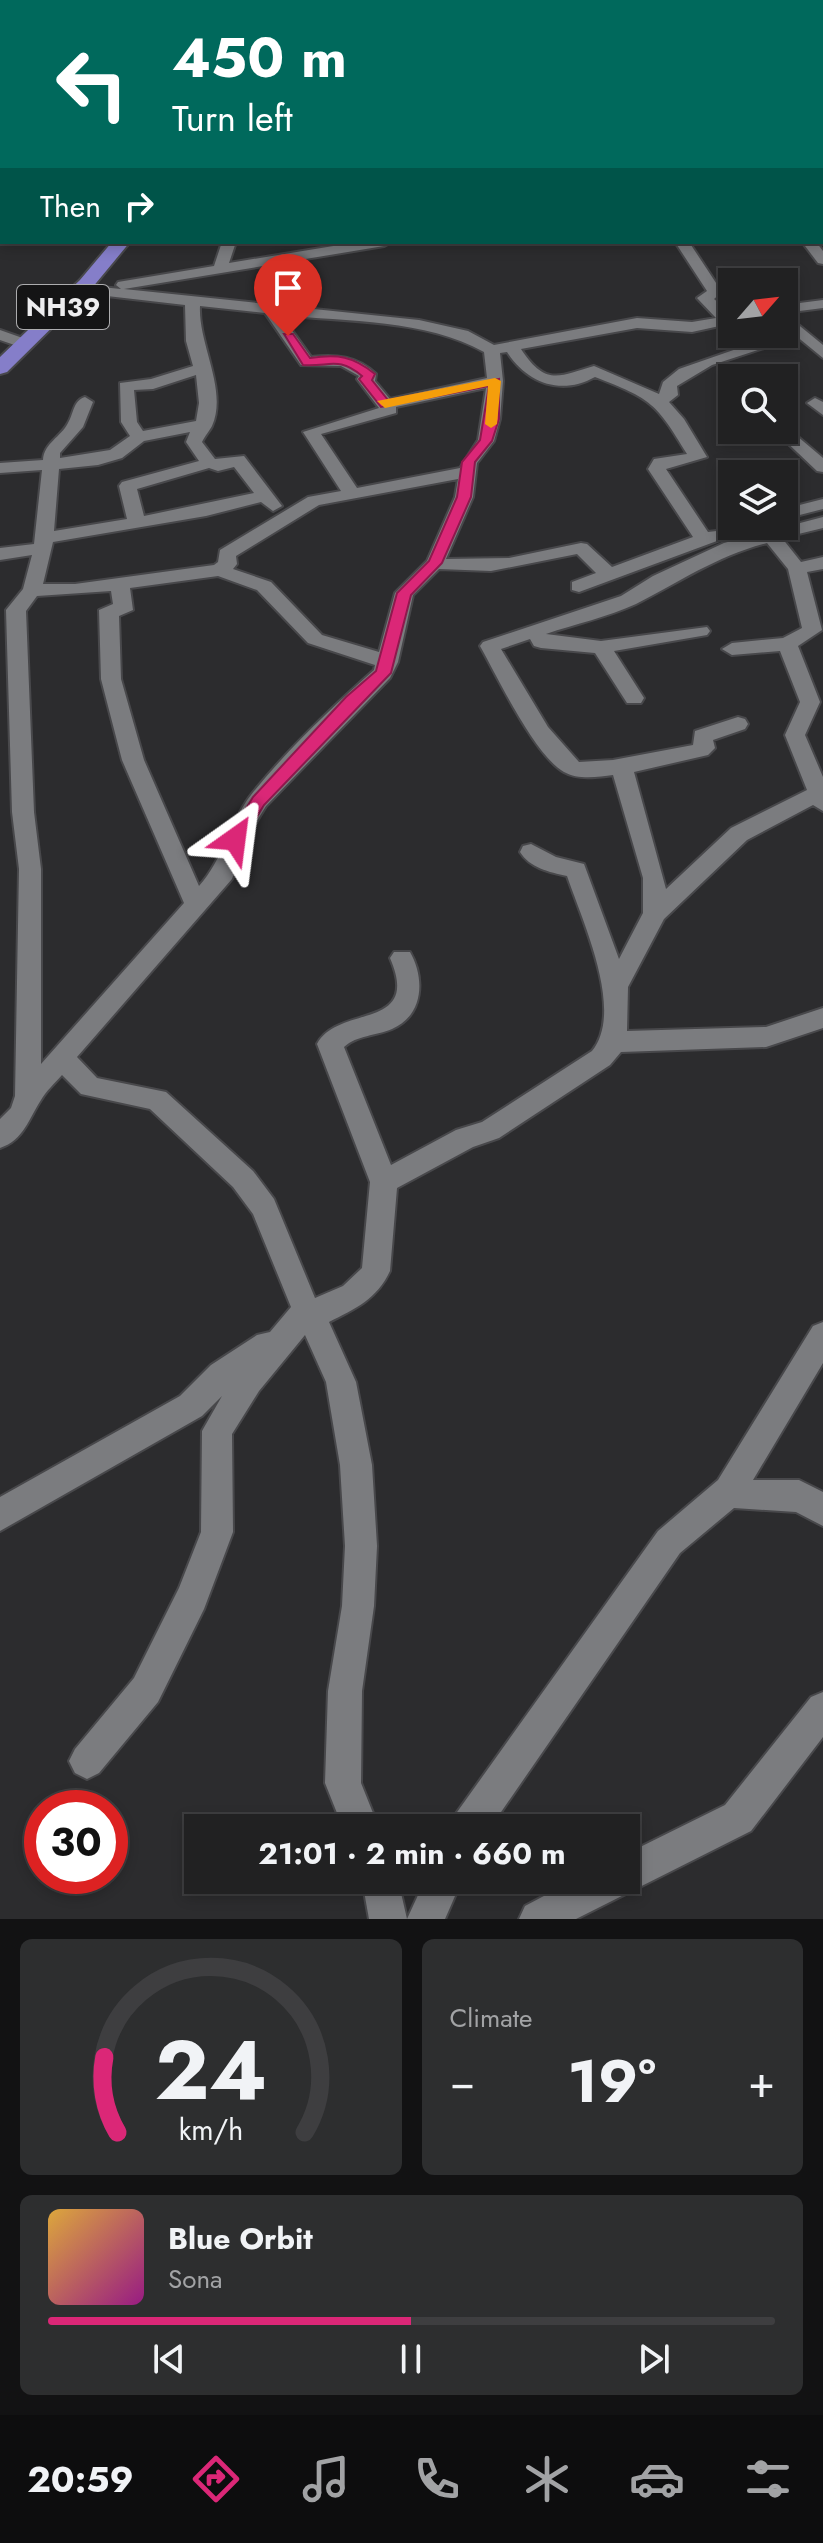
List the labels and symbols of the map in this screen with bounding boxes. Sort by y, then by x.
pin [254,254,322,336]
north arrow [718,268,798,348]
road number: NH39 [17,285,109,329]
position arrow [193,797,277,881]
speed limit sign: 30 [24,1790,128,1894]

